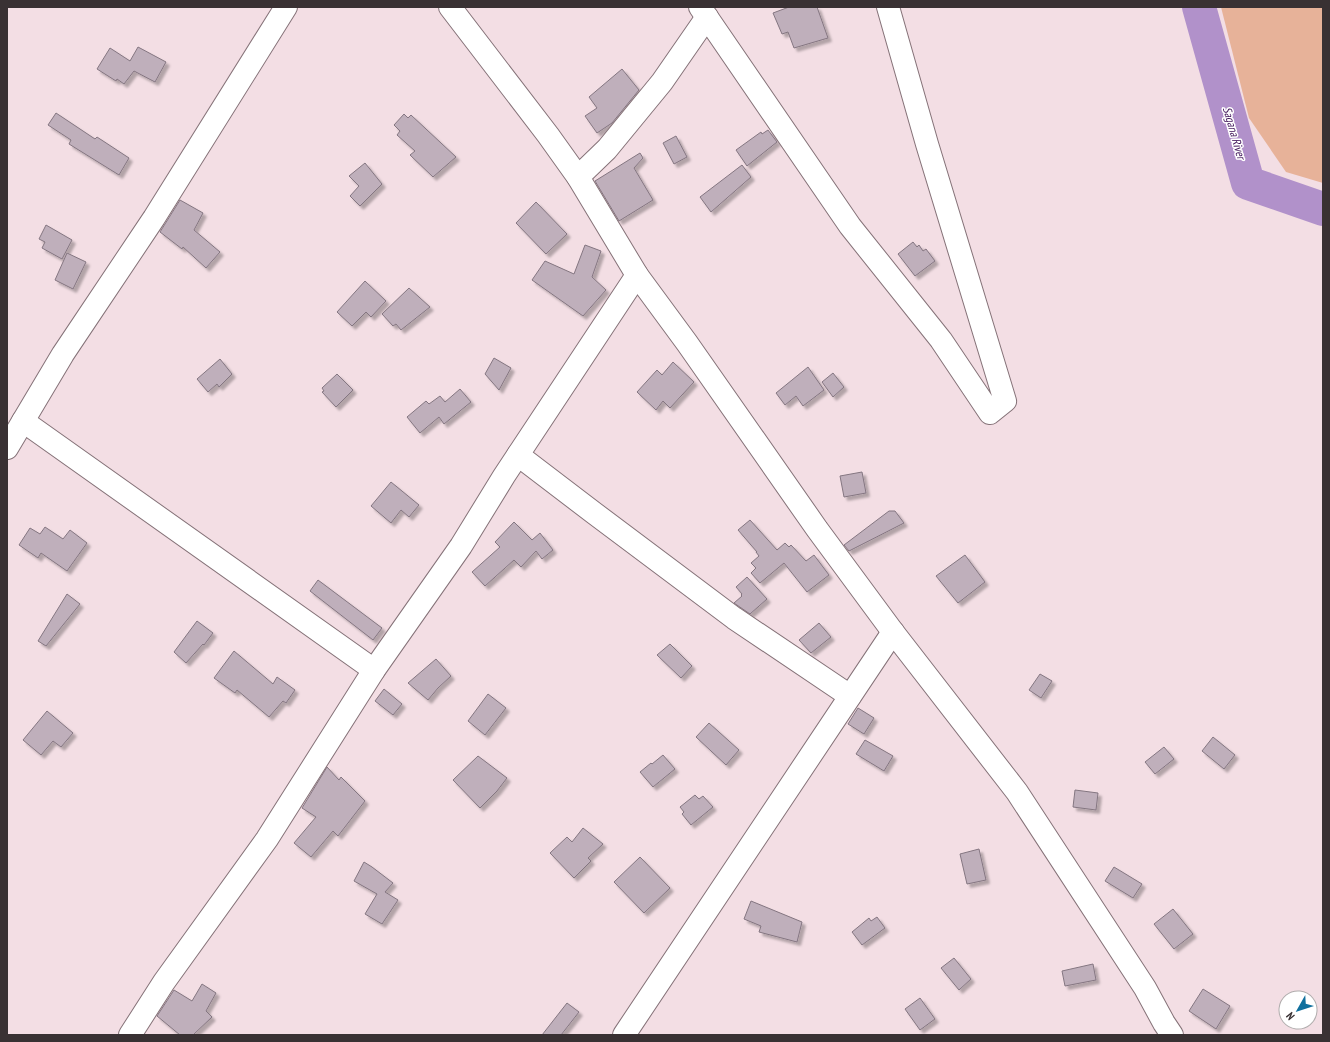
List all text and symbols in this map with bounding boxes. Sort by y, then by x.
water label: Sagana River [1220,105,1250,162]
north arrow [1278,990,1318,1030]
text: N [1283,1010,1298,1023]

